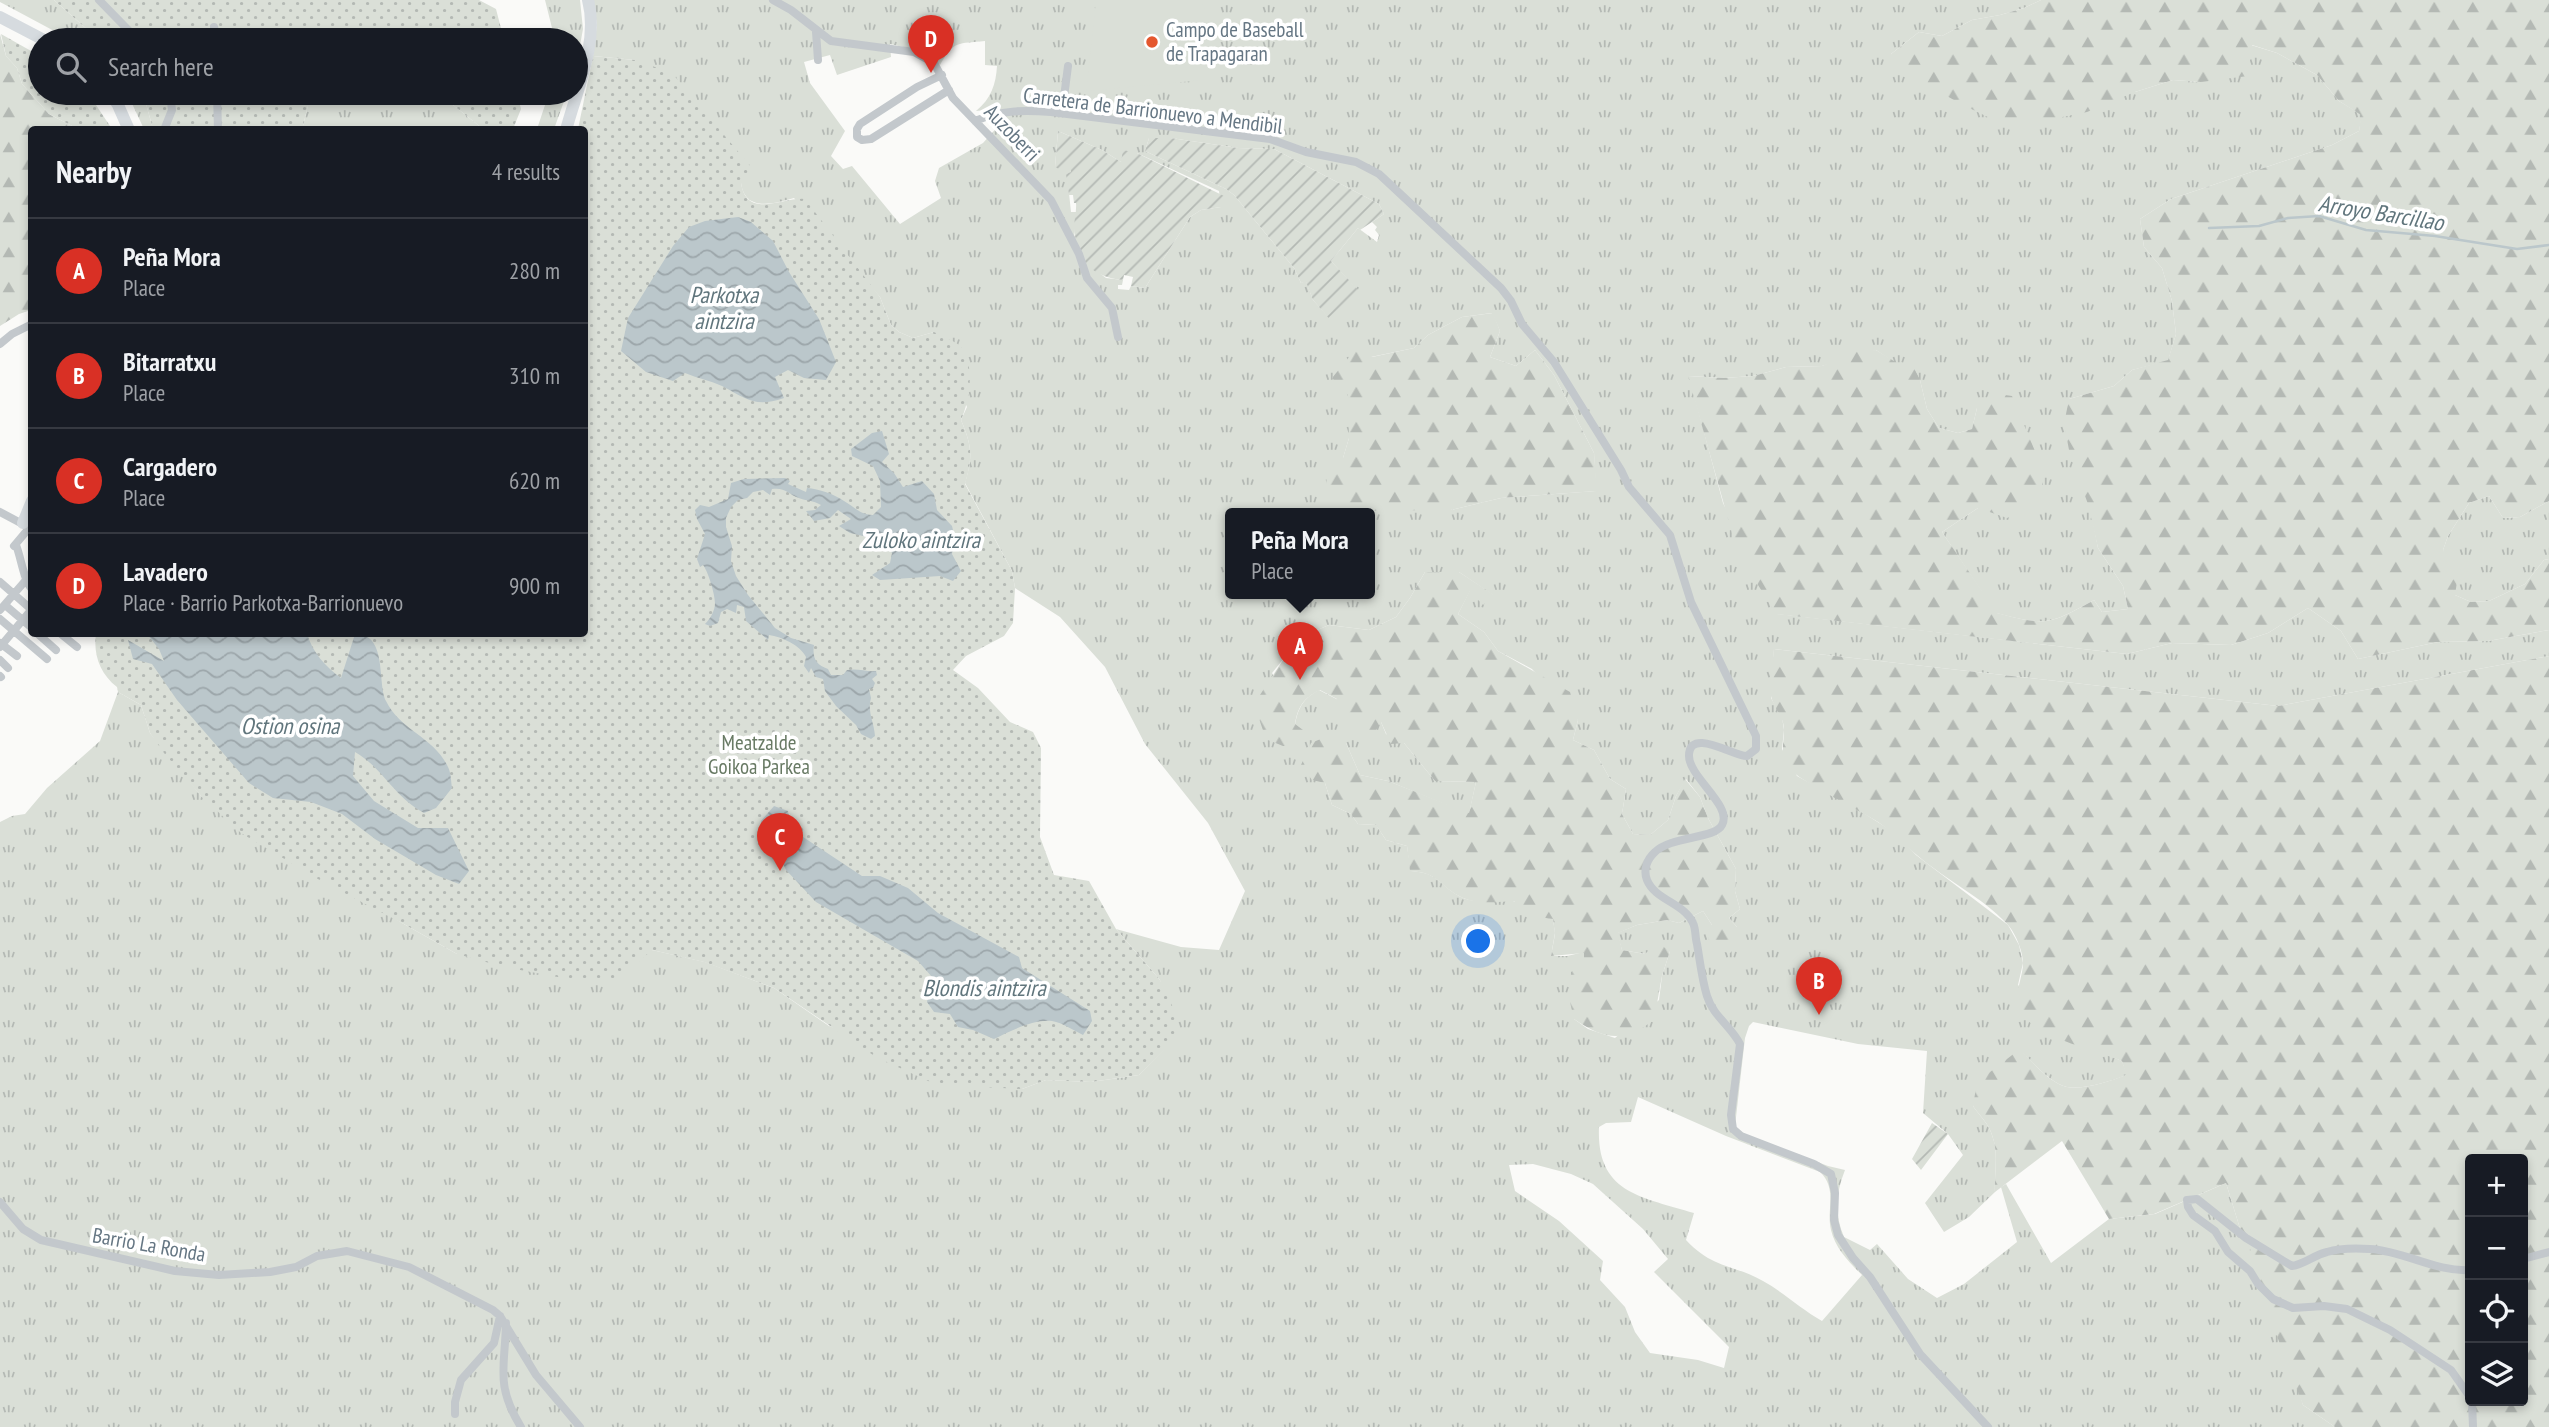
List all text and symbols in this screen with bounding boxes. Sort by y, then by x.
pin: D [908,15,954,73]
place label: Campo de Baseball de Trapagaran [1166,16,1304,67]
search box [28,28,588,105]
marker: Campo de Baseball de Trapagaran [1144,34,1160,50]
icon: search [52,48,90,86]
text: Search here [108,50,214,83]
street label: Carretera de Barrionuevo a Mendibil [1022,81,1284,140]
street label: Auzoberri [979,98,1046,167]
text: Nearby [56,152,131,191]
text: 4 results [492,157,560,186]
water label: Arroyo Barcillao [2317,188,2448,237]
text: Peña Mora [123,240,221,273]
text: A [73,256,85,285]
text: 280 m [509,256,560,285]
text: Place [123,273,165,302]
water label: Parkotxa aintzira [690,280,760,335]
text: Bitarratxu [123,345,216,378]
text: B [73,361,85,390]
text: 310 m [509,361,560,390]
text: Place [123,378,165,407]
text: Cargadero [123,450,217,483]
text: C [74,466,84,495]
text: 620 m [509,466,560,495]
text: Place [123,483,165,512]
popup [1225,508,1375,599]
text: Peña Mora [1251,523,1349,556]
water label: Zuloko aintzira [862,525,982,554]
text: Lavadero [123,555,208,588]
text: Place [1251,556,1293,585]
text: D [73,571,85,600]
text: 900 m [509,571,560,600]
text: Place · Barrio Parkotxa-Barrionuevo [123,588,403,617]
pin: A [1277,622,1323,680]
water label: Ostion osina [241,711,341,740]
park label: Meatzalde Goikoa Parkea [708,729,810,780]
pin: C [757,813,803,871]
your location [1461,924,1495,958]
pin: B [1796,957,1842,1015]
water label: Blondis aintzira [922,973,1047,1002]
map controls [2465,1154,2528,1406]
button: + [2465,1154,2528,1217]
button: − [2465,1217,2528,1280]
street label: Barrio La Ronda [91,1221,208,1268]
button: locate [2465,1280,2528,1343]
button: layers [2465,1343,2528,1406]

